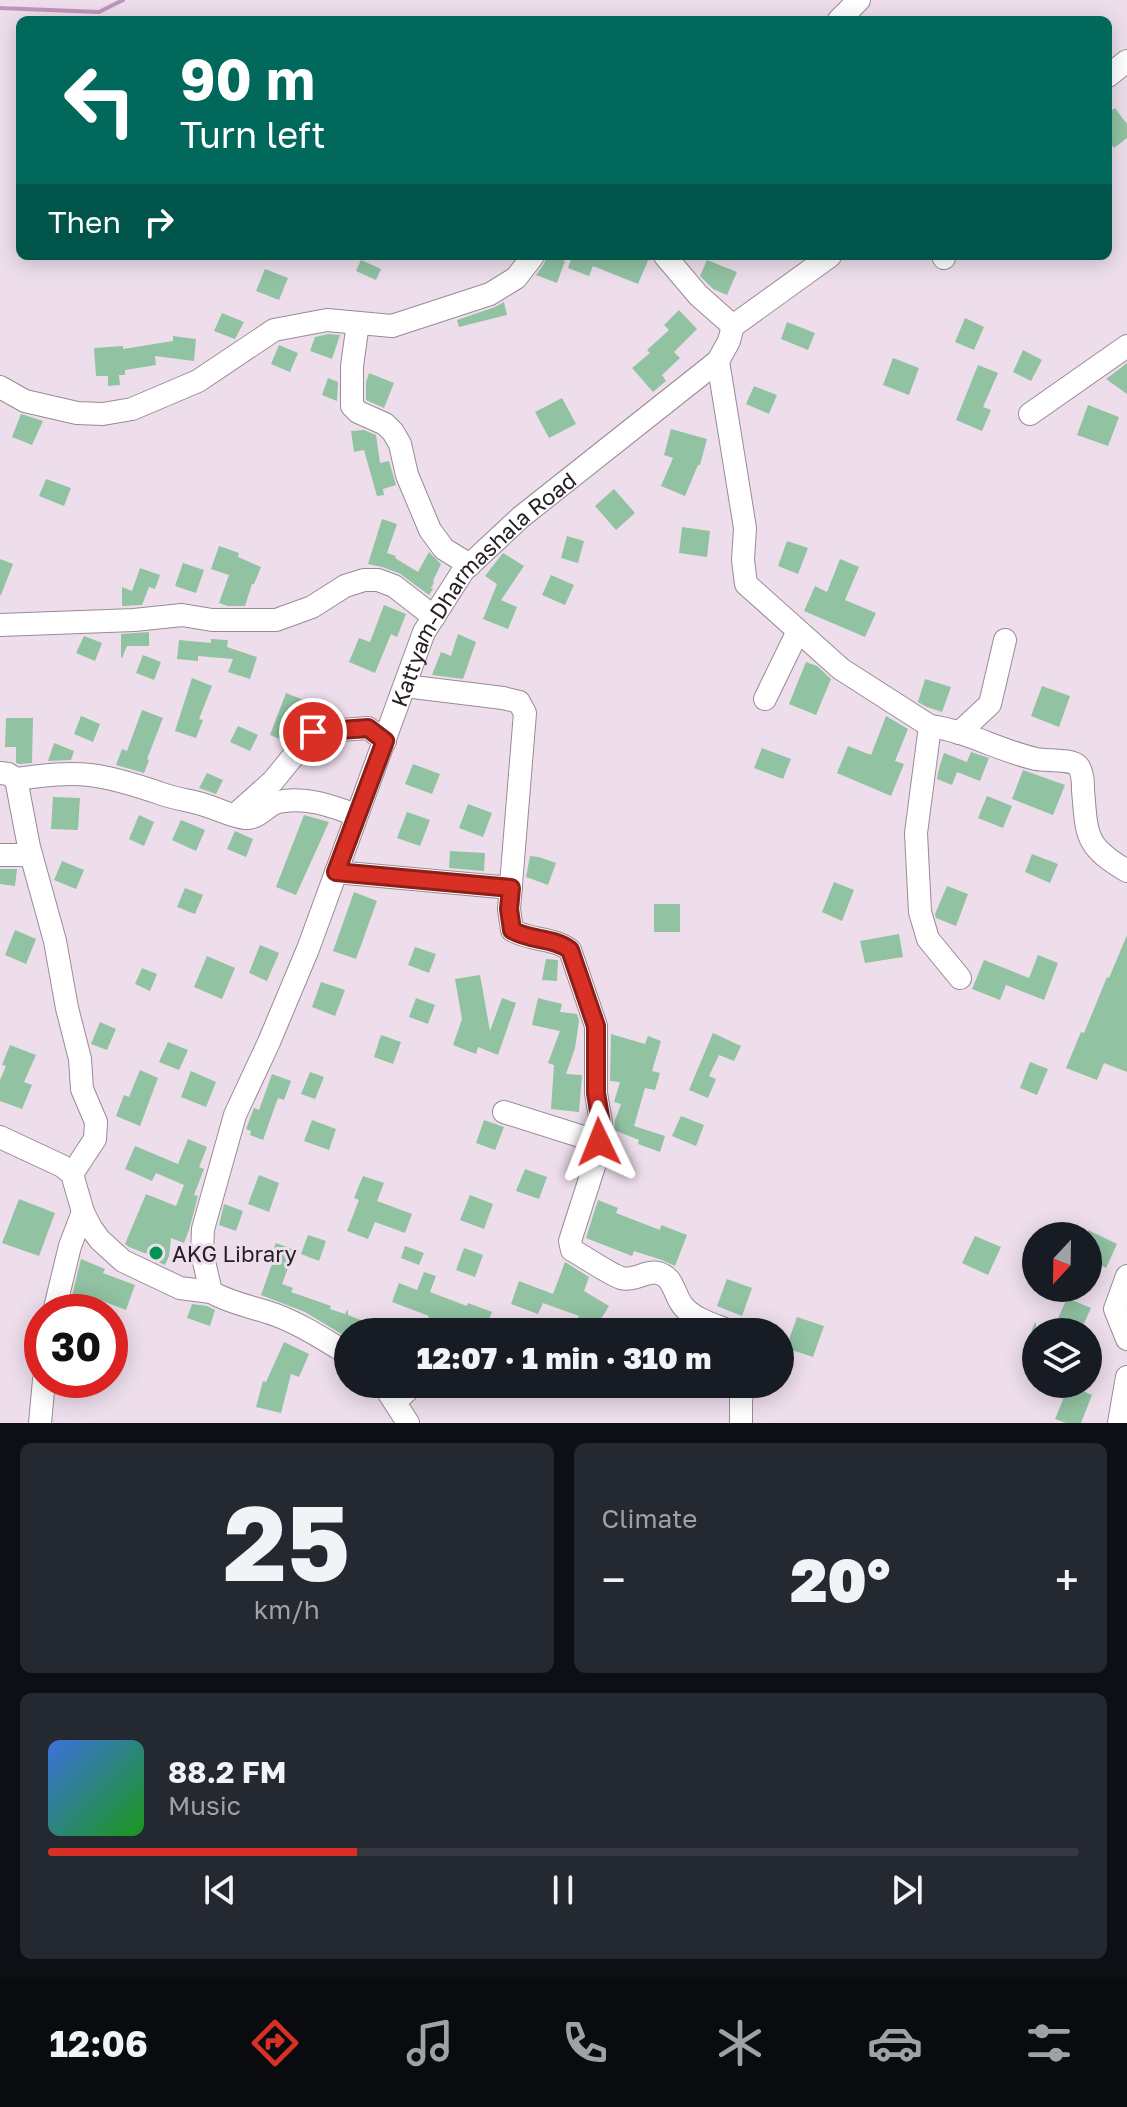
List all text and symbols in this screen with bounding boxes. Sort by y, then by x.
text: 90 m [180,45,315,112]
icon: left [48,48,152,152]
text: Turn left [180,113,326,156]
icon: right [137,200,181,244]
text: Then [48,204,121,240]
street label: Kattyam-Dharmashala Road [384,466,581,710]
pin [279,698,347,766]
icon: arrive [291,710,335,754]
position arrow [557,1100,641,1184]
north arrow [1022,1222,1102,1302]
map controls [1022,1222,1102,1398]
place label: AKG Library [172,1240,297,1267]
marker: AKG Library [147,1244,165,1262]
speed limit sign: 30 [24,1294,128,1398]
button: layers [1022,1318,1102,1398]
text: 12:07 · 1 min · 310 m [417,1340,711,1376]
text: 25 [223,1479,350,1604]
text: Climate [602,1503,697,1534]
text: 20° [790,1543,890,1615]
text: − [602,1553,626,1606]
text: + [1055,1553,1079,1606]
text: km/h [254,1594,320,1625]
text: 88.2 FM [168,1754,286,1790]
text: Music [168,1790,241,1821]
icon: previous [198,1868,242,1912]
icon: pause [541,1868,585,1912]
icon: next [885,1868,929,1912]
icon: directions [247,2015,303,2071]
icon: music [402,2015,458,2071]
icon: phone [557,2015,613,2071]
icon: climate [712,2015,768,2071]
icon: car [867,2015,923,2071]
icon: filters [1021,2015,1077,2071]
text: 12:06 [49,2022,148,2065]

